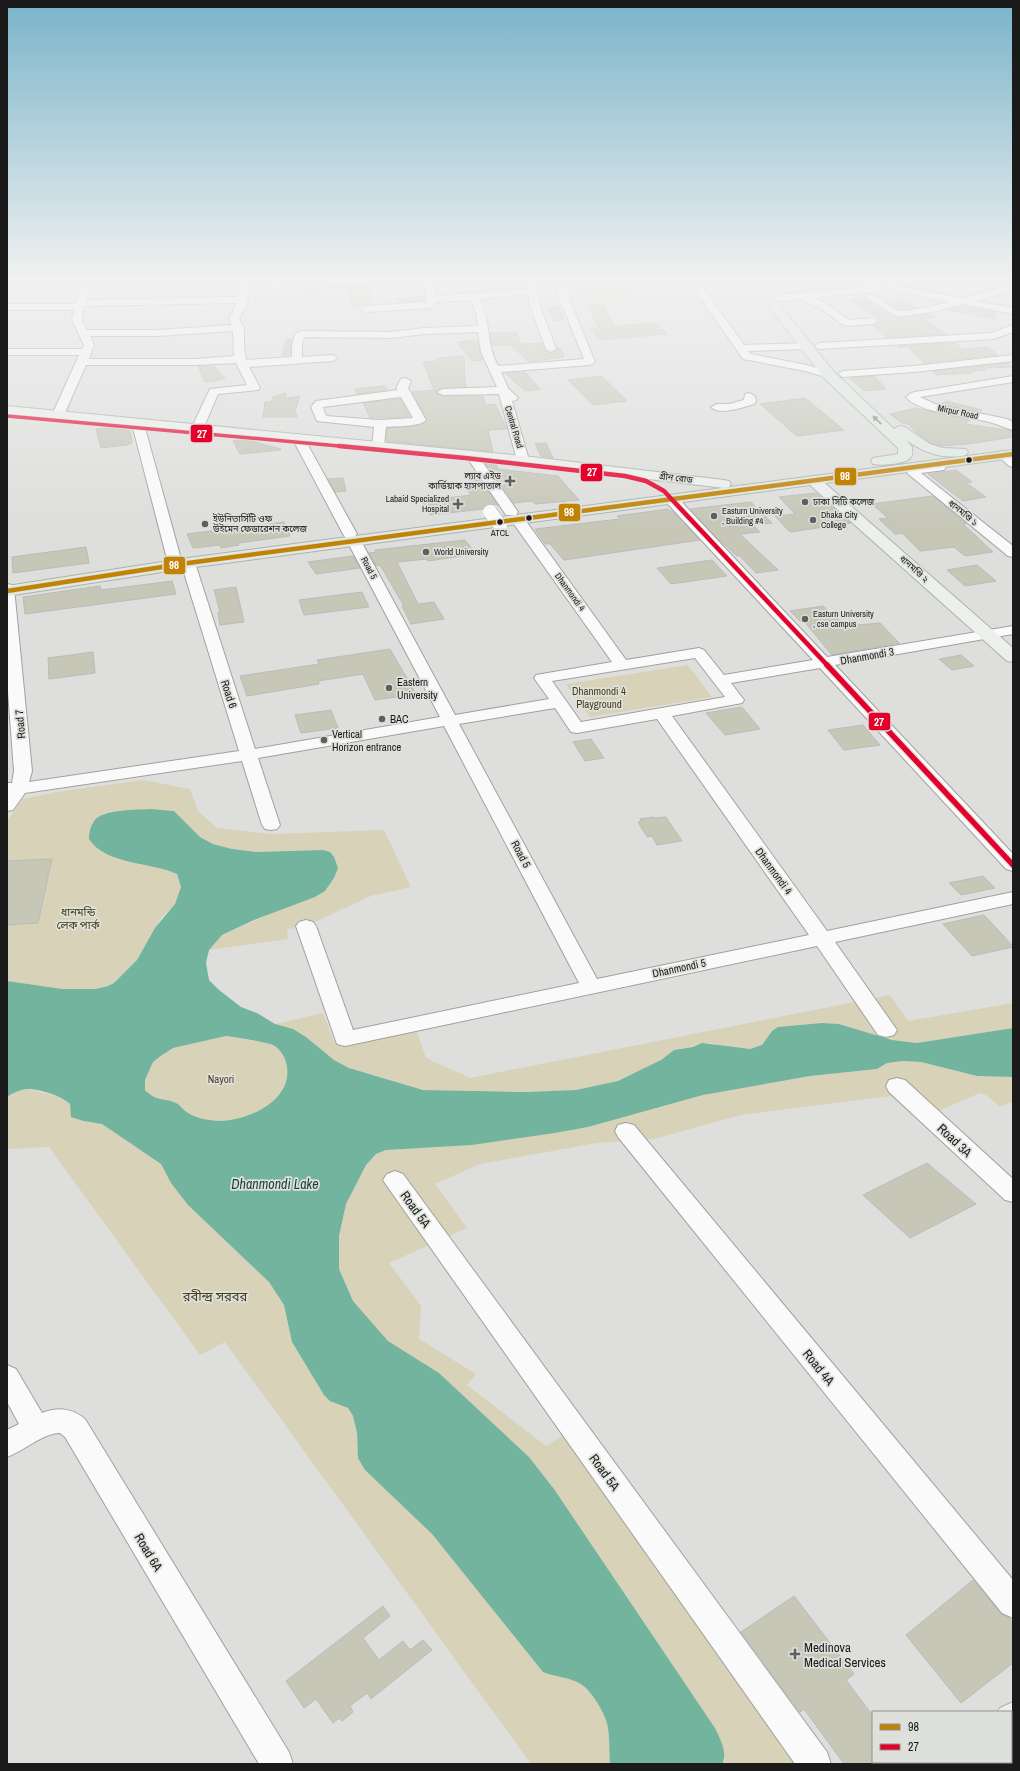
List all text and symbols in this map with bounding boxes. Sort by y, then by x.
street label: Mirpur Road [937,402,979,422]
street label: Central Road [502,404,526,450]
one-way arrow [872,416,881,425]
line badge: 27 [190,424,213,443]
text: 27 [197,427,207,441]
unlabelled marker [964,455,974,465]
line badge: 27 [580,463,603,482]
text: 27 [587,465,597,479]
line badge: 98 [834,467,857,486]
text: 98 [840,469,850,483]
place label: ল্যাব এইড কার্ডিয়াক হাসপাতাল [427,470,502,492]
street label: গ্রীন রোড [659,470,694,486]
marker: ল্যাব এইড কার্ডিয়াক হাসপাতাল [504,475,516,487]
place label: Labaid Specialized Hospital [386,493,449,515]
place label: ঢাকা সিটি কলেজ [812,496,874,508]
marker: ঢাকা সিটি কলেজ [800,497,810,507]
street label: ধানমণ্ডি ১ [946,497,980,529]
marker: Labaid Specialized Hospital [452,498,464,510]
line badge: 98 [558,503,581,522]
text: 98 [564,505,574,519]
place label: Easturn University , Building #4 [722,505,783,527]
place label: Dhaka City College [821,509,858,531]
marker: Easturn University , Building #4 [709,511,719,521]
place label: ইউনিভার্সিটি ওফ উইমেন ফেডারেশন কলেজ [212,513,307,535]
unlabelled marker [524,513,534,523]
marker: Dhaka City College [808,515,818,525]
marker: ATCL [495,517,505,527]
marker: ইউনিভার্সিটি ওফ উইমেন ফেডারেশন কলেজ [200,519,210,529]
place label: ATCL [490,527,509,539]
place label: World University [434,546,489,558]
marker: World University [421,547,431,557]
street label: ধানমণ্ডি ২ [897,553,932,586]
street label: Road 5 [358,555,380,581]
line badge: 98 [163,556,186,575]
text: 98 [169,558,179,572]
street label: Dhanmondi 4 [552,571,588,613]
place label: Easturn University , cse campus [813,608,874,630]
marker: Easturn University , cse campus [800,614,810,624]
street label: Dhanmondi 3 [839,644,895,668]
place label: Eastern University [397,675,438,702]
street label: Road 6 [218,678,240,710]
marker: Eastern University [384,683,394,693]
park label: Dhanmondi 4 Playground [572,684,626,711]
street label: Road 7 [12,709,28,739]
place label: BAC [390,712,409,726]
line badge: 27 [868,712,891,731]
marker: BAC [377,714,387,724]
text: 27 [874,715,884,729]
place label: Vertical Horizon entrance [332,727,401,754]
marker: Vertical Horizon entrance [319,735,329,745]
street label: Road 5 [508,838,534,870]
street label: Dhanmondi 4 [752,845,796,897]
park label: ধানমন্ডি লেক পার্ক [56,905,100,932]
street label: Dhanmondi 5 [651,956,707,980]
park label: Nayori [208,1072,234,1086]
street label: Road 3A [934,1120,976,1161]
water label: Dhanmondi Lake [231,1175,319,1193]
street label: Road 5A [397,1188,435,1232]
park label: রবীন্দ্র সরবর [182,1288,248,1305]
street label: Road 4A [799,1346,839,1389]
street label: Road 5A [586,1451,624,1495]
street label: Road 6A [131,1530,167,1575]
place label: Medinova Medical Services [804,1639,886,1671]
marker: Medinova Medical Services [789,1648,801,1660]
legend [872,1711,1012,1763]
text: 98 [908,1719,919,1735]
text: 27 [908,1739,919,1755]

